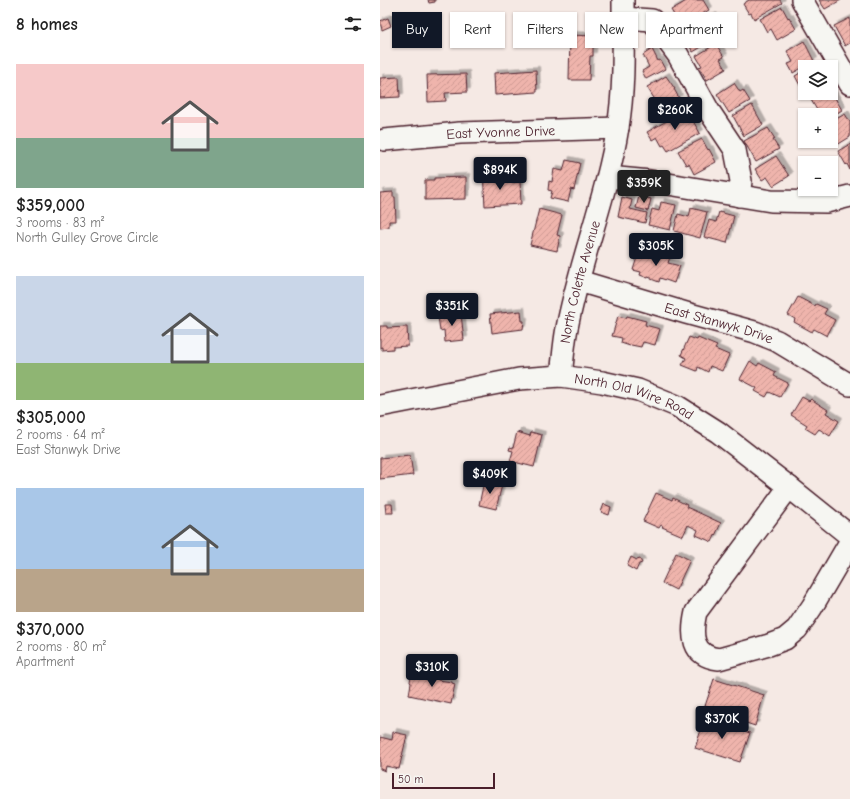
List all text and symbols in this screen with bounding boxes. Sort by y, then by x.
chip: Buy [392,12,442,48]
chip: Rent [450,12,505,48]
chip: Filters [513,12,577,48]
chip: New [585,12,638,48]
chip: Apartment [646,12,737,48]
icon: filters [342,13,364,35]
text: 8 homes [16,15,78,34]
map controls [798,60,838,196]
button: layers [798,60,838,100]
icon: home [154,90,226,162]
pin: $260K [647,97,703,131]
text: $260K [657,102,693,117]
button: + [798,108,838,148]
street label: East Yvonne Drive [446,122,555,143]
button: − [798,156,838,196]
pin: $894K [472,157,528,191]
text: $894K [483,162,517,177]
pin: $359K [616,170,672,204]
text: $359K [626,175,662,190]
text: $359,000 [16,196,85,215]
text: 3 rooms · 83 m² [16,215,104,230]
street label: North Colette Avenue [557,219,604,345]
text: North Gulley Grove Circle [16,230,158,245]
pin: $305K [628,233,684,267]
text: $305K [638,238,674,253]
pin: $351K [424,293,480,327]
text: $351K [435,298,469,313]
street label: East Stanwyk Drive [662,299,776,348]
icon: home [154,302,226,374]
street label: North Old Wire Road [573,370,697,423]
text: $305,000 [16,408,86,427]
text: 2 rooms · 64 m² [16,427,105,442]
text: East Stanwyk Drive [16,442,121,457]
pin: $409K [462,461,518,495]
text: $409K [472,466,508,481]
icon: home [154,514,226,586]
text: $370,000 [16,620,84,639]
text: 2 rooms · 80 m² [16,639,106,654]
text: Apartment [16,654,74,669]
pin: $310K [404,654,460,688]
text: $310K [415,659,449,674]
pin: $370K [694,706,750,740]
text: $370K [705,711,739,726]
scale bar [392,771,495,790]
text: 50 m [398,773,423,786]

